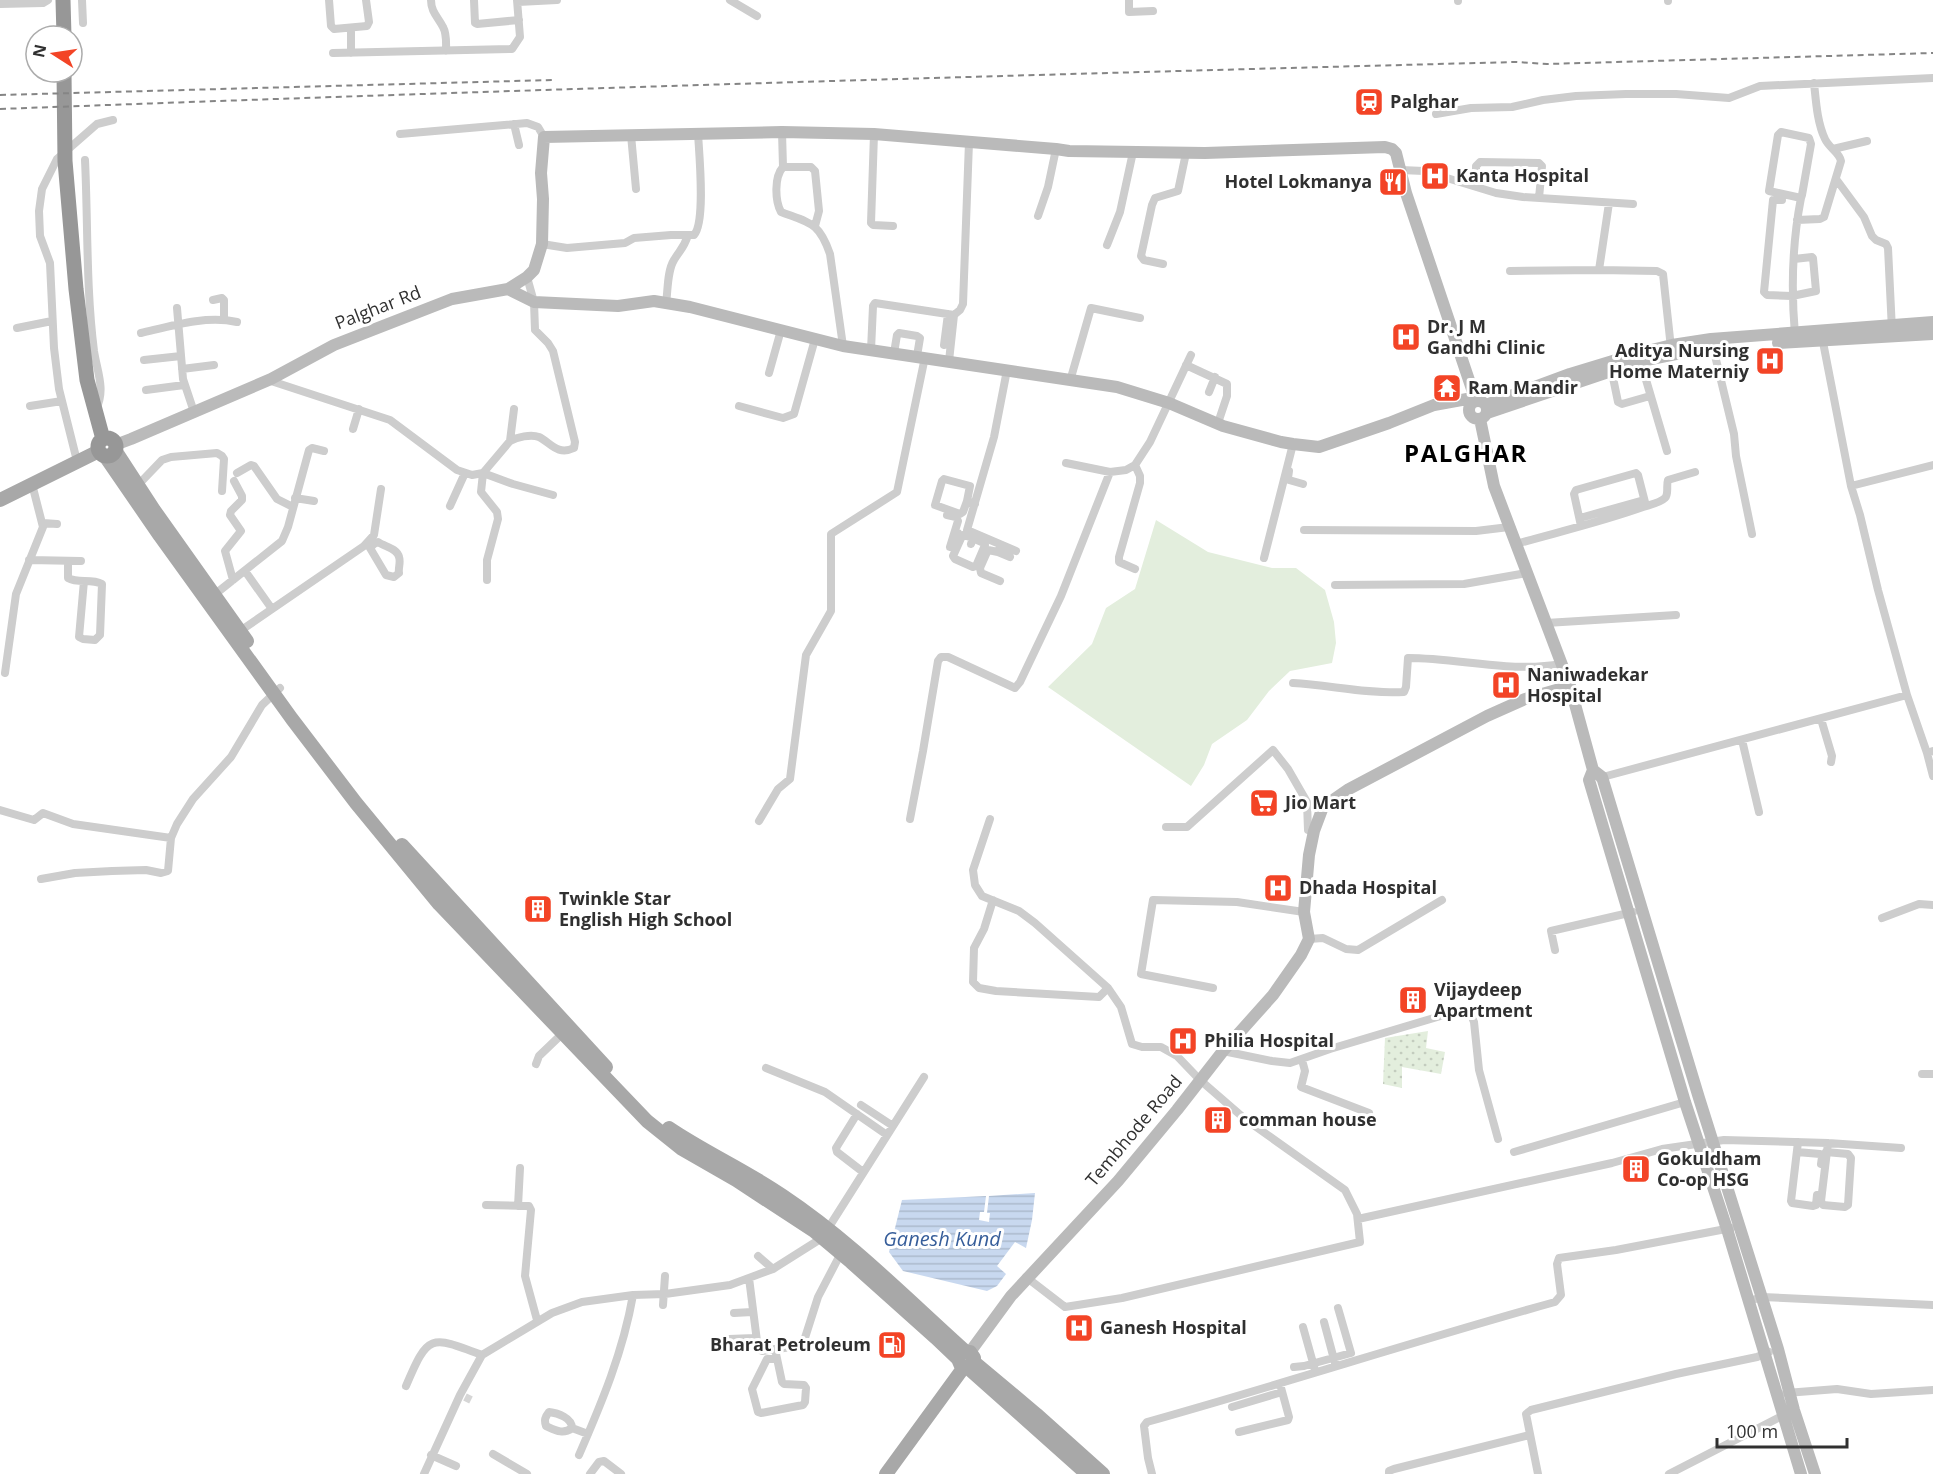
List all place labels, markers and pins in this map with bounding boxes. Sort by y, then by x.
station icon: Palghar [1353,86,1385,118]
place label: Palghar [1390,89,1459,113]
hospital icon: Kanta Hospital [1419,160,1451,192]
place label: Kanta Hospital [1456,163,1589,187]
restaurant icon: Hotel Lokmanya [1377,166,1409,198]
place label: Hotel Lokmanya [1225,169,1372,193]
place label: Dr. J M Gandhi Clinic [1427,314,1545,359]
hospital icon: Dr. J M Gandhi Clinic [1390,321,1422,353]
place label: Aditya Nursing Home Materniy [1609,338,1750,383]
hospital icon: Aditya Nursing Home Materniy [1754,345,1786,377]
temple icon: Ram Mandir [1431,372,1463,404]
place label: Ram Mandir [1468,375,1578,399]
place label: Naniwadekar Hospital [1527,662,1648,707]
hospital icon: Naniwadekar Hospital [1490,669,1522,701]
supermarket icon: Jio Mart [1248,787,1280,819]
place label: Jio Mart [1283,790,1356,814]
hospital icon: Dhada Hospital [1262,872,1294,904]
place label: Dhada Hospital [1299,875,1437,899]
place label: Twinkle Star English High School [559,886,732,931]
building icon: Twinkle Star English High School [522,893,554,925]
place label: Vijaydeep Apartment [1434,977,1533,1022]
building icon: Vijaydeep Apartment [1397,984,1429,1016]
hospital icon: Philia Hospital [1167,1025,1199,1057]
place label: Philia Hospital [1204,1028,1334,1052]
building icon: comman house [1202,1104,1234,1136]
place label: comman house [1239,1107,1377,1131]
place label: Gokuldham Co-op HSG [1657,1146,1761,1191]
building icon: Gokuldham Co-op HSG [1620,1153,1652,1185]
hospital icon: Ganesh Hospital [1063,1312,1095,1344]
place label: Ganesh Hospital [1100,1315,1247,1339]
fuel station icon: Bharat Petroleum [876,1329,908,1361]
place label: Bharat Petroleum [710,1332,871,1356]

